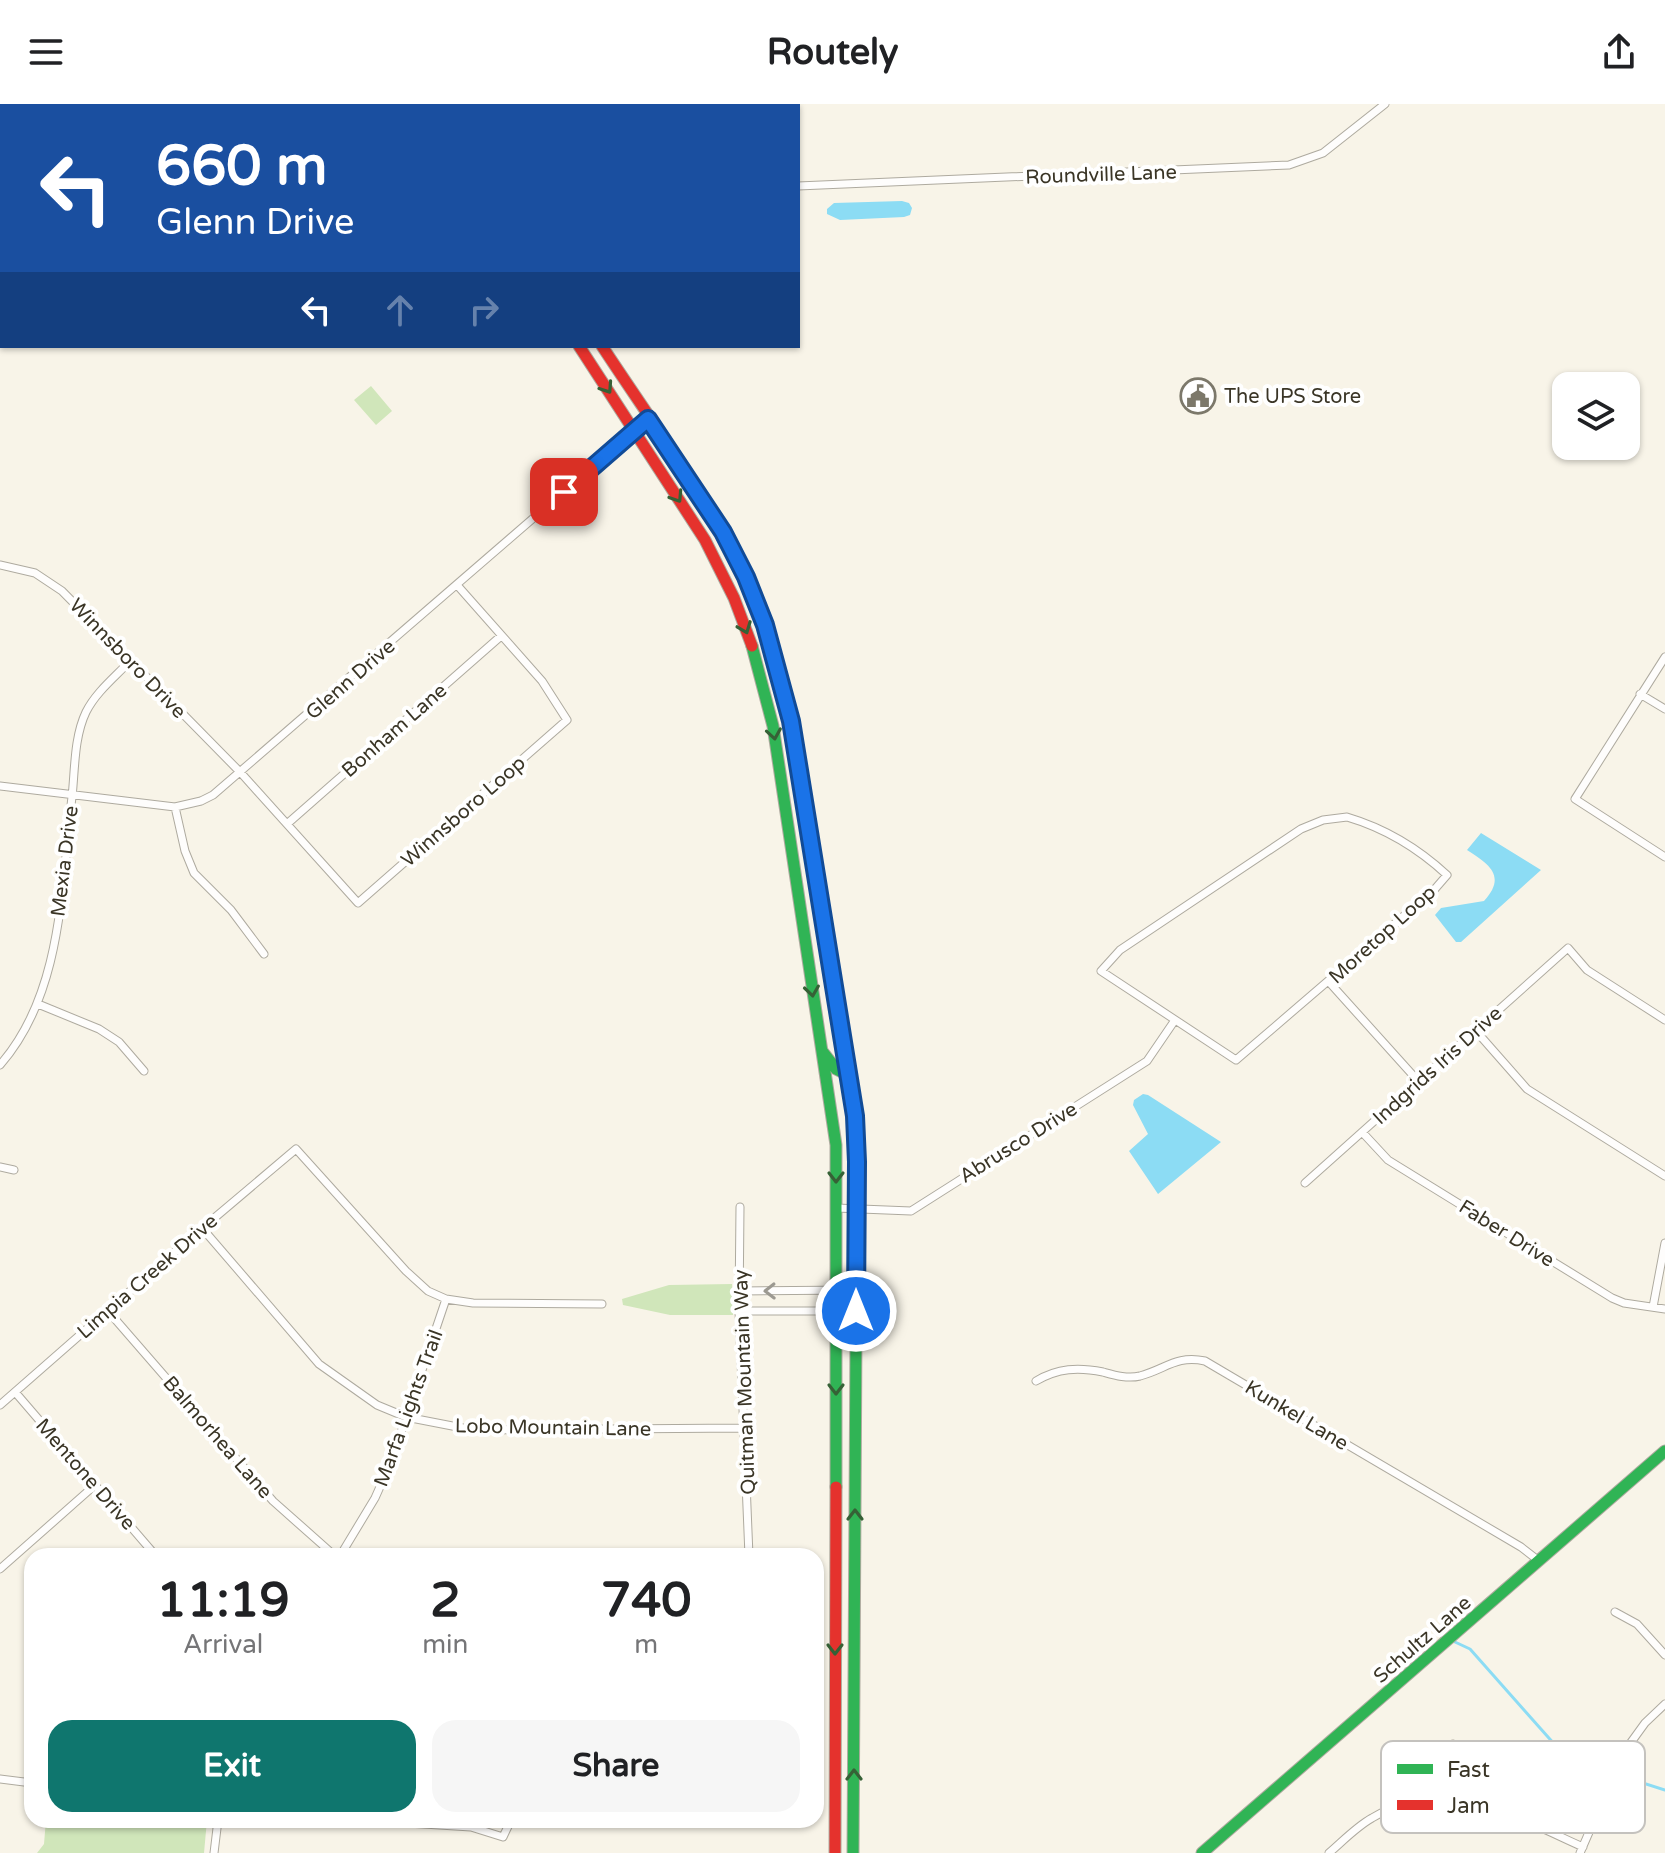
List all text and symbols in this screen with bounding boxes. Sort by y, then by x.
icon: menu [24,30,68,74]
icon: share [1597,30,1641,74]
text: Routely [767,31,898,74]
text: 660 m [156,133,327,200]
icon: left [24,136,128,240]
street label: Roundville Lane [1025,160,1177,190]
text: Glenn Drive [156,201,354,244]
icon: left [294,288,338,332]
icon: ahead [378,288,422,332]
icon: right [462,288,506,332]
map controls [1552,372,1640,460]
button: layers [1552,372,1640,460]
public building icon: The UPS Store [1179,377,1217,415]
one-way arrow [597,380,612,394]
place label: The UPS Store [1224,385,1361,409]
pin [530,458,598,526]
icon: arrive [542,470,586,514]
one-way arrow [668,488,683,502]
street label: Winnsboro Drive [64,594,191,724]
one-way arrow [735,620,752,634]
street label: Glenn Drive [301,635,400,725]
street label: Bonham Lane [337,679,452,783]
one-way arrow [764,727,781,740]
street label: Winnsboro Loop [397,751,531,872]
street label: Mexia Drive [46,804,84,918]
street label: Moretop Loop [1324,880,1441,989]
one-way arrow [804,985,821,998]
street label: Indgrids Iris Drive [1368,1002,1507,1130]
street label: Abrusco Drive [955,1097,1082,1189]
one-way arrow [827,1171,845,1184]
street label: Faber Drive [1454,1195,1559,1273]
street label: Limpia Creek Drive [73,1209,223,1344]
street label: Quitman Mountain Way [729,1269,761,1495]
position arrow [814,1269,898,1353]
one-way arrow [763,1282,776,1300]
street label: Marfa Lights Trail [369,1327,448,1490]
street label: Balmorhea Lane [158,1371,277,1504]
street label: Kunkel Lane [1240,1376,1352,1456]
one-way arrow [827,1383,845,1396]
street label: Mentone Drive [30,1414,140,1535]
street label: Lobo Mountain Lane [455,1414,651,1442]
one-way arrow [846,1508,864,1521]
text: 11:19 [157,1572,290,1630]
text: 2 [430,1572,460,1630]
text: 740 [601,1572,691,1630]
street label: Schultz Lane [1369,1591,1476,1689]
text: Arrival [183,1629,263,1660]
text: min [422,1629,468,1660]
text: m [634,1629,658,1660]
one-way arrow [826,1643,844,1656]
button: Exit [48,1720,416,1812]
button: Share [432,1720,800,1812]
legend [1381,1741,1645,1833]
text: Fast [1447,1757,1490,1783]
one-way arrow [845,1768,862,1781]
text: Jam [1447,1793,1490,1819]

